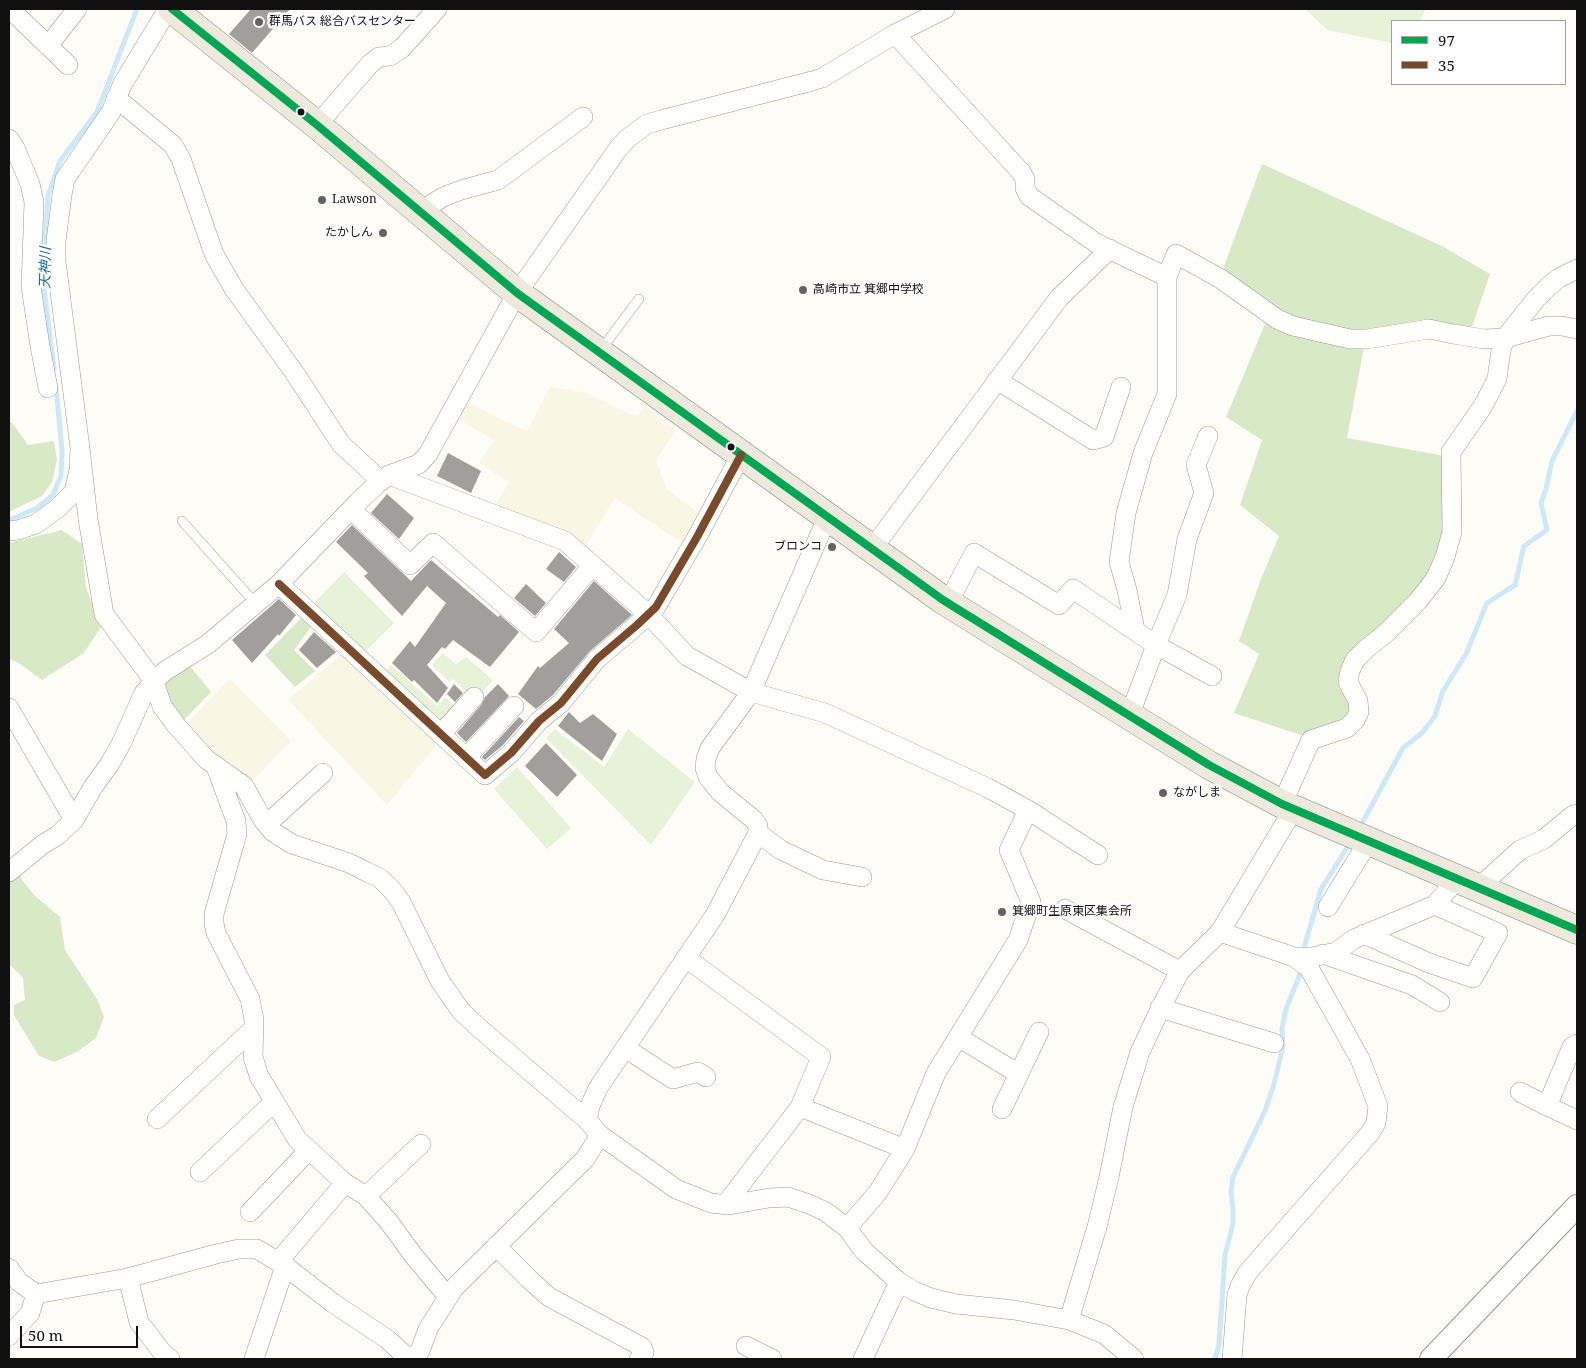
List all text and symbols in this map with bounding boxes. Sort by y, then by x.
place label: 群馬バス 総合バスセンター [269,15,416,29]
marker: 群馬バス 総合バスセンター [253,16,265,28]
legend [1391,20,1566,85]
text: 97 [1438,30,1455,50]
text: 35 [1438,55,1455,75]
unlabelled marker [296,107,306,117]
place label: Lawson [332,193,377,207]
marker: Lawson [316,194,328,206]
place label: たかしん [325,226,373,240]
marker: たかしん [377,227,389,239]
water label: 天神川 [37,247,55,289]
place label: 高崎市立 箕郷中学校 [813,283,924,297]
marker: 高崎市立 箕郷中学校 [797,284,809,296]
unlabelled marker [726,442,736,452]
place label: ブロンコ [774,540,822,554]
marker: ブロンコ [826,541,838,553]
place label: ながしま [1173,786,1221,800]
marker: ながしま [1157,787,1169,799]
place label: 箕郷町生原東区集会所 [1012,905,1132,919]
marker: 箕郷町生原東区集会所 [996,906,1008,918]
scale bar [22,1316,140,1348]
text: 50 m [28,1325,63,1345]

